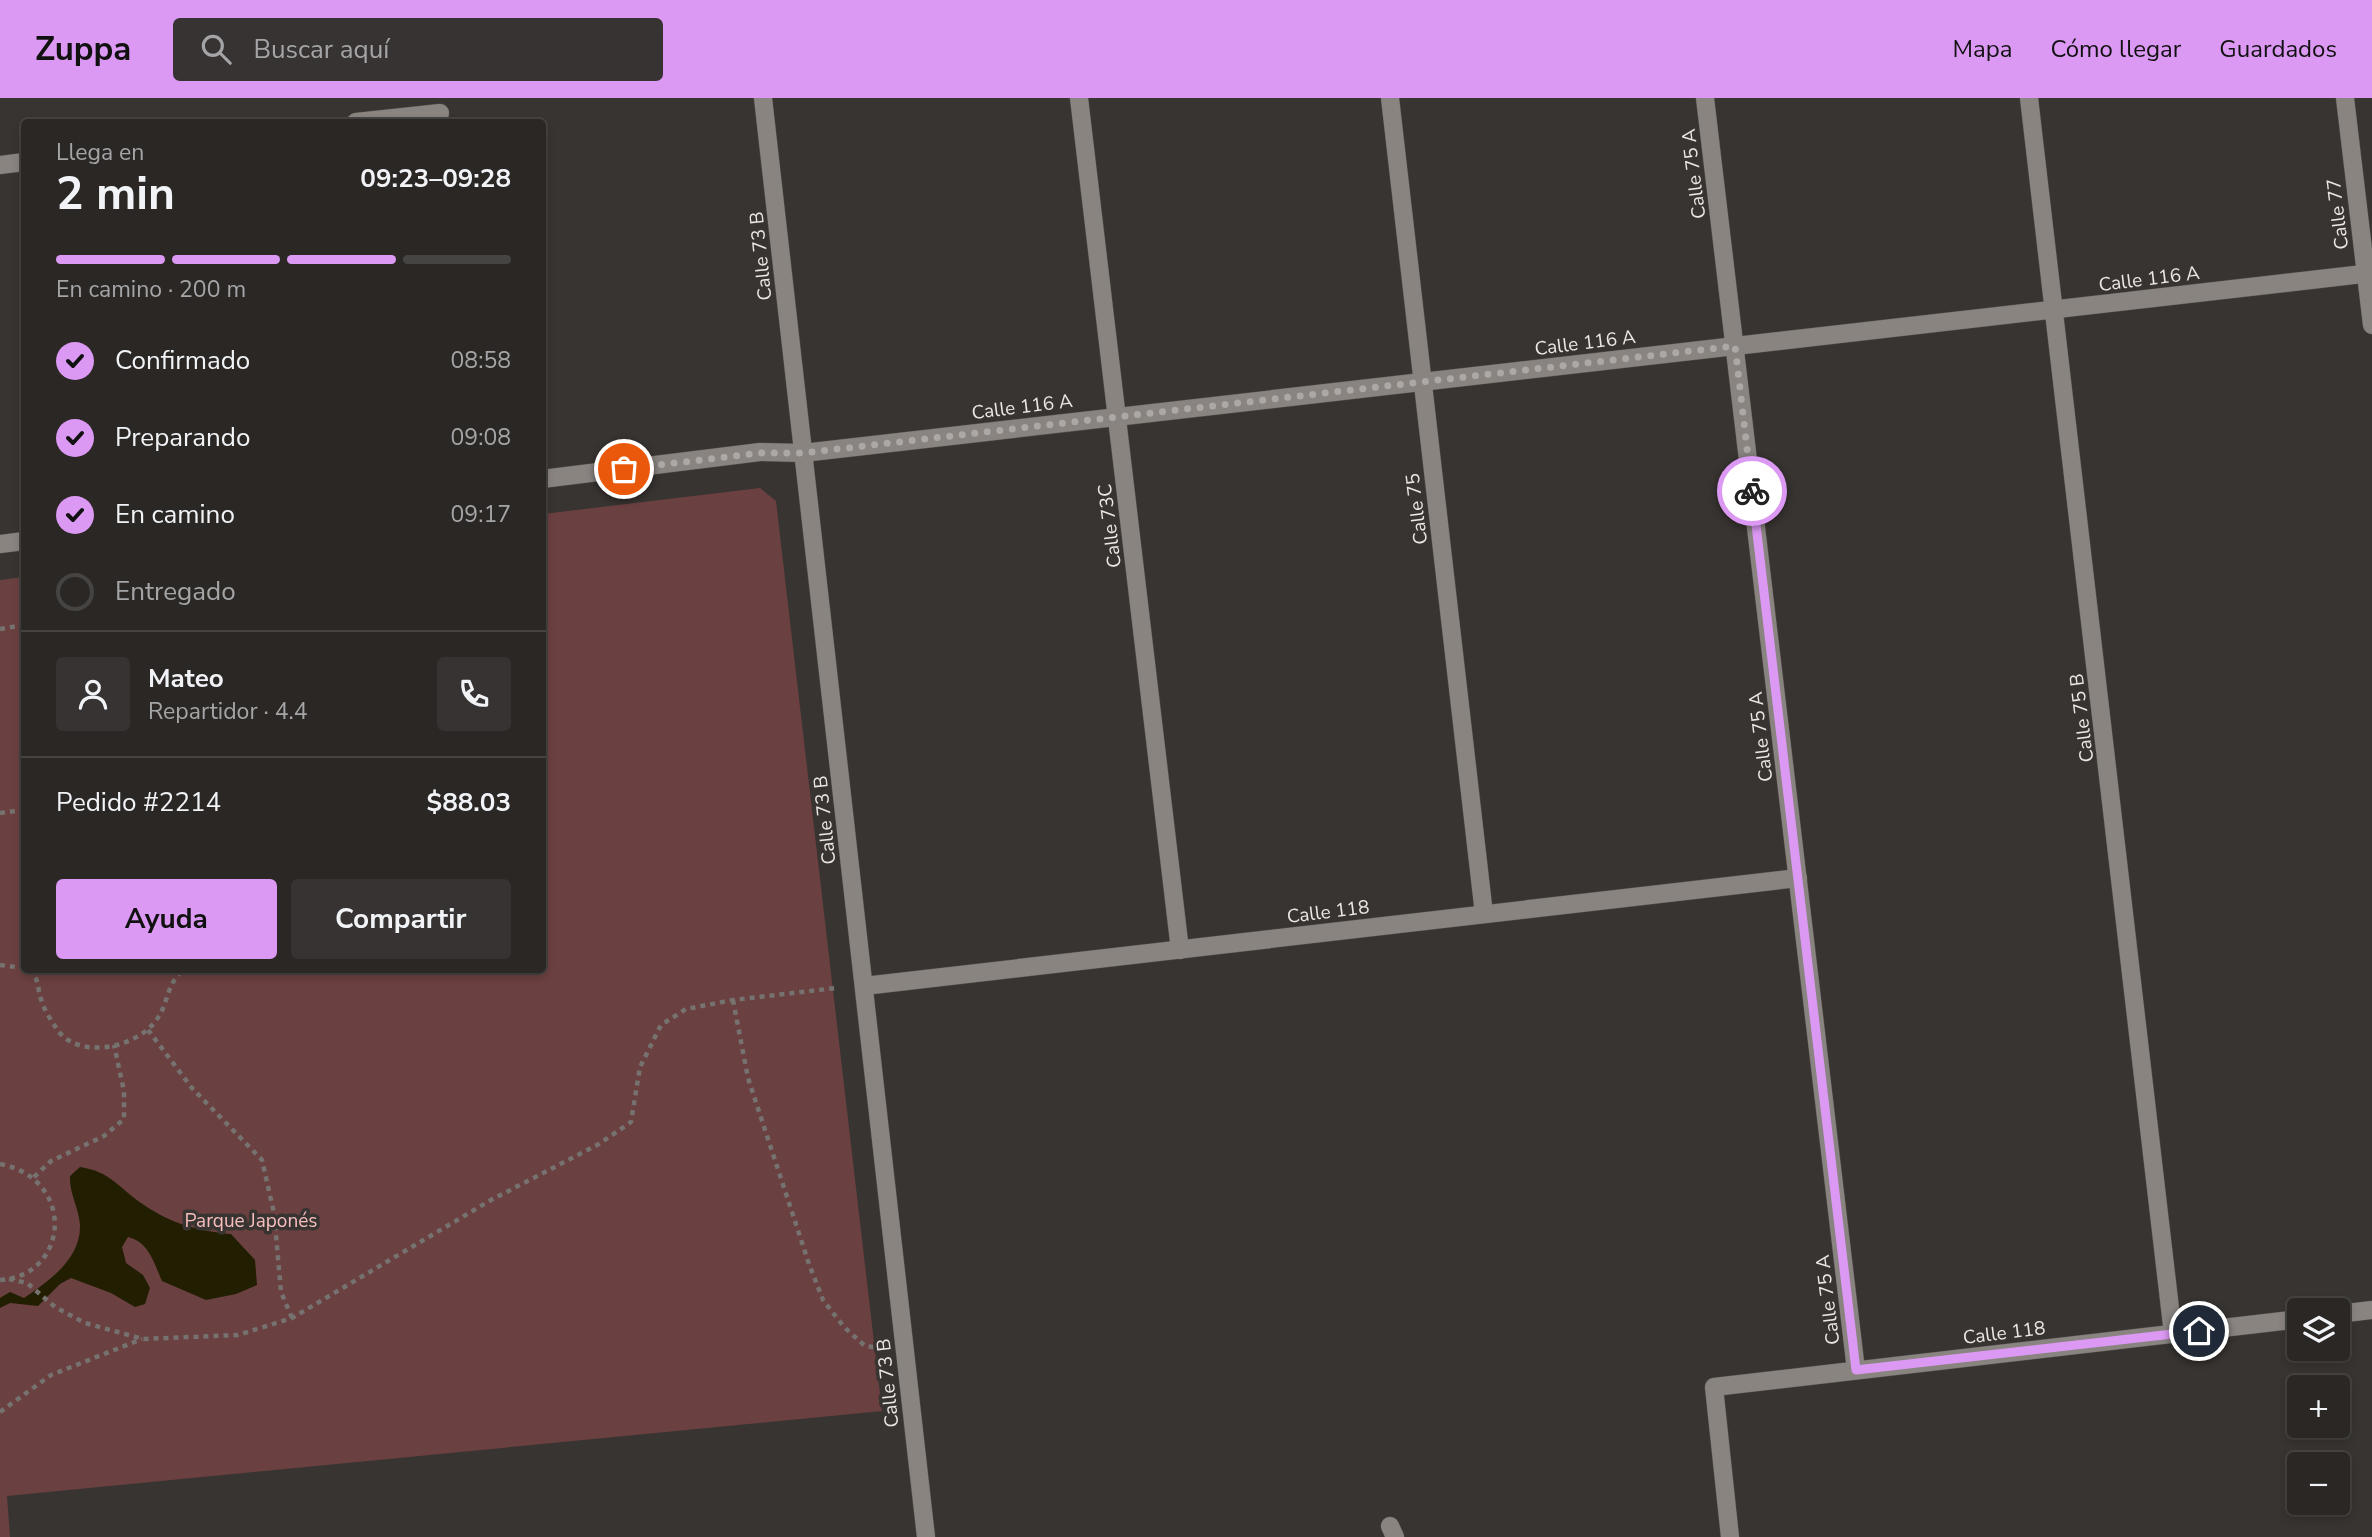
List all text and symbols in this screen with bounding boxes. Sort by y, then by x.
search box [173,18,663,81]
text: Zuppa [35,27,131,72]
icon: search [197,30,235,68]
text: Buscar aquí [253,32,389,67]
text: Mapa [1952,33,2012,65]
text: Cómo llegar [2050,33,2181,65]
text: Guardados [2219,33,2337,65]
street label: Calle 75 A [1676,127,1712,220]
text: Llega en [56,137,144,168]
text: 09:23–09:28 [360,161,511,196]
text: 2 min [56,162,175,225]
street label: Calle 77 [2321,177,2355,251]
street label: Calle 73 B [743,210,779,302]
street label: Calle 116 A [2097,260,2201,298]
text: En camino · 200 m [56,274,246,305]
street label: Calle 116 A [1533,324,1637,362]
icon: check [56,342,94,380]
text: Confirmado [115,343,250,378]
text: 08:58 [451,345,511,376]
street label: Calle 116 A [970,388,1074,426]
icon: check [56,419,94,457]
text: Preparando [115,420,250,455]
text: 09:08 [451,422,511,453]
pin [594,439,654,499]
icon: bag [605,450,643,488]
courier [1717,456,1787,526]
street label: Calle 75 [1400,472,1434,546]
icon: bike [1733,472,1771,510]
street label: Calle 73C [1092,482,1128,569]
icon: check [56,496,94,534]
text: En camino [115,497,235,532]
text: 09:17 [451,499,511,530]
text: Entregado [115,574,236,609]
button: person [56,657,130,731]
button: phone [437,657,511,731]
text: Mateo [148,661,224,696]
street label: Calle 75 B [2064,672,2100,764]
street label: Calle 75 A [1743,690,1779,783]
text: Repartidor · 4.4 [148,696,308,727]
street label: Calle 73 B [807,774,843,866]
text: Pedido #2214 [56,785,221,820]
text: $88.03 [427,785,511,820]
button: Ayuda [56,879,277,959]
button: Compartir [291,879,511,959]
street label: Calle 118 [1285,894,1371,930]
park label: Parque Japonés [185,1208,317,1234]
street label: Calle 75 A [1810,1253,1846,1346]
map controls [2287,1298,2350,1515]
button: layers [2287,1298,2350,1361]
pin [2169,1301,2229,1361]
icon: home [2180,1312,2218,1350]
street label: Calle 118 [1961,1315,2047,1351]
street label: Calle 73 B [870,1337,906,1429]
button: + [2287,1375,2350,1438]
button: − [2287,1452,2350,1515]

